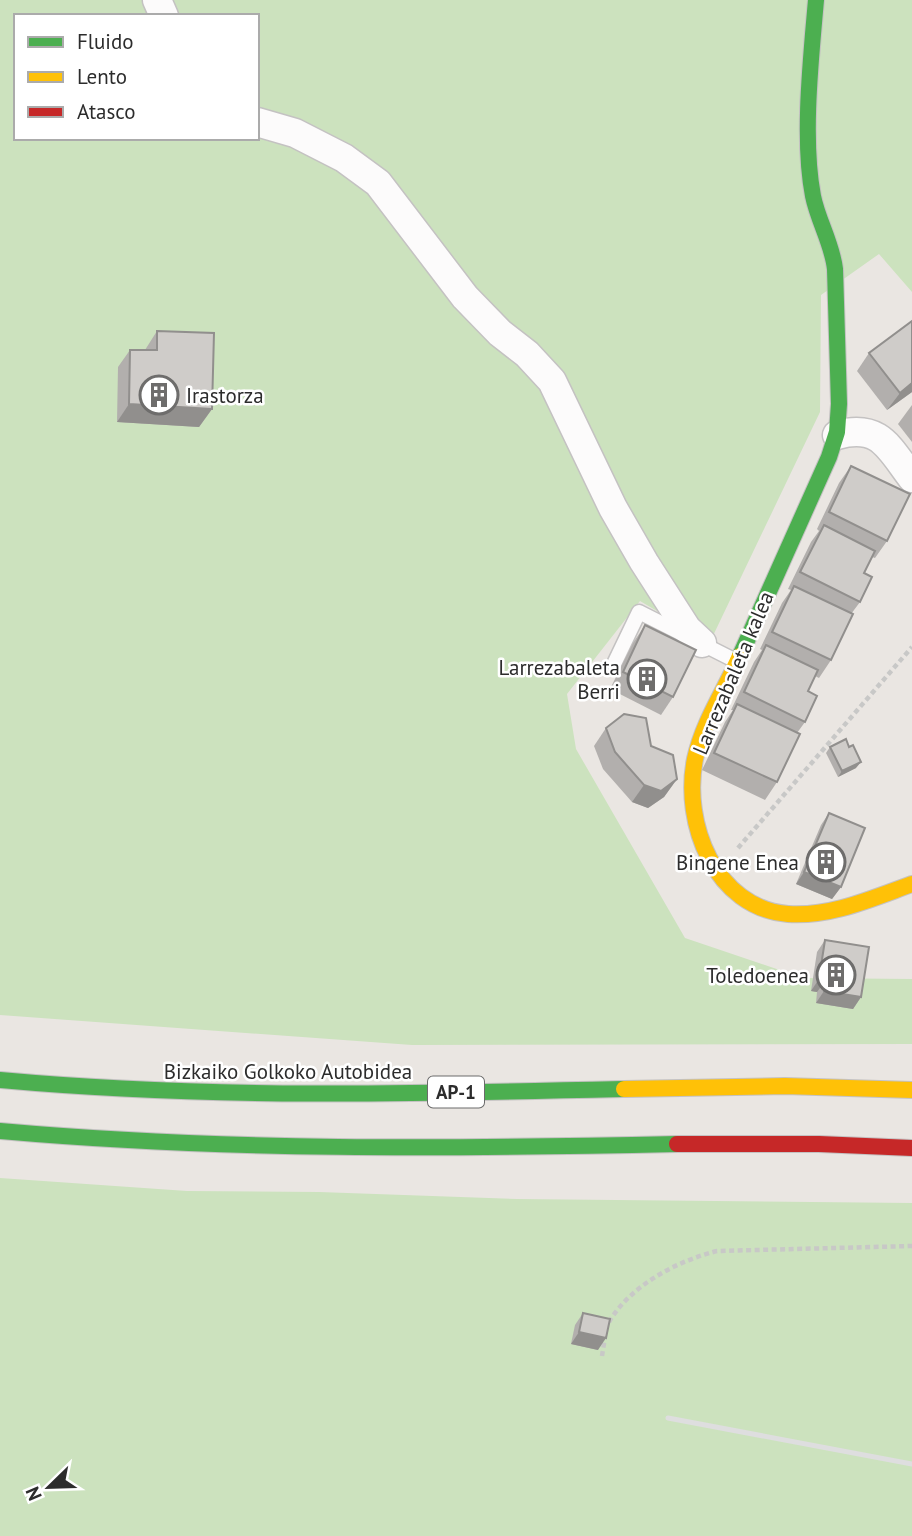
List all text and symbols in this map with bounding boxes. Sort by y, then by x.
legend [14,14,259,140]
text: Fluido [77,28,134,55]
text: Lento [77,63,127,90]
text: Atasco [77,98,136,125]
building icon: Irastorza [138,374,180,416]
place label: Irastorza [186,382,264,409]
street label: Larrezabaleta kalea [686,587,780,759]
place label: Larrezabaleta Berri [499,654,620,705]
building icon: Larrezabaleta Berri [626,658,668,700]
building icon: Bingene Enea [805,841,847,883]
place label: Bingene Enea [676,849,799,876]
building icon: Toledoenea [815,954,857,996]
place label: Toledoenea [706,962,809,989]
street label: Bizkaiko Golkoko Autobidea [164,1058,412,1085]
road number: AP-1 [428,1076,484,1108]
north arrow [14,1452,84,1522]
text: N [20,1483,47,1504]

